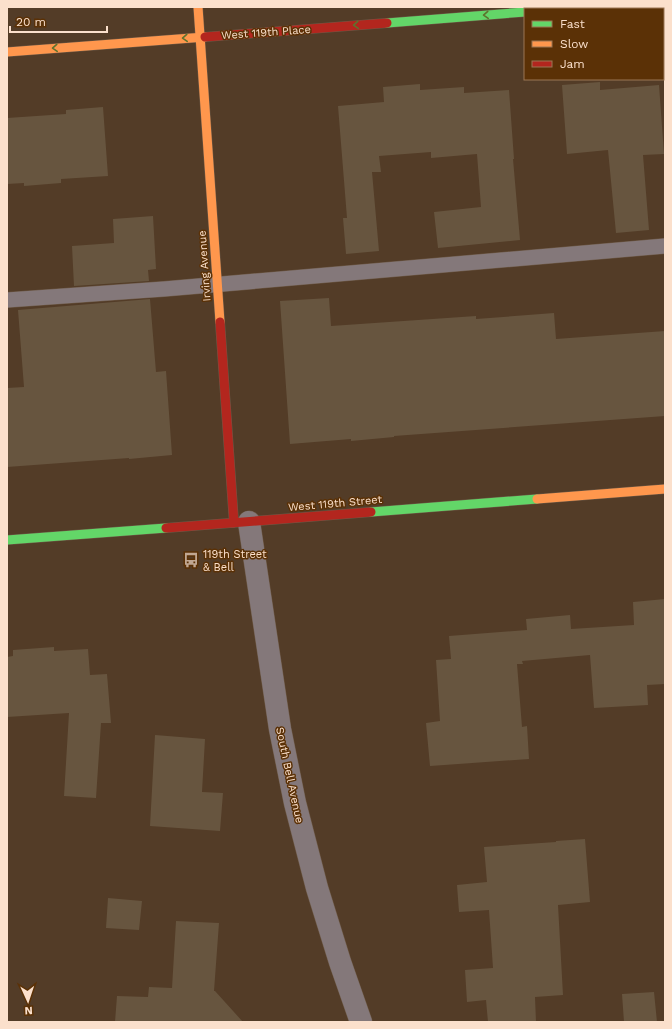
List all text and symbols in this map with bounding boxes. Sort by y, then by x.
scale bar [10,8,107,34]
legend [524,8,664,80]
one-way arrow [483,10,489,19]
text: 20 m [16,15,46,29]
text: Fast [560,17,585,31]
one-way arrow [353,20,360,29]
street label: West 119th Place [221,23,311,42]
one-way arrow [182,33,188,42]
text: Slow [560,37,588,51]
one-way arrow [52,43,58,52]
text: Jam [560,57,585,71]
street label: Irving Avenue [196,230,213,302]
street label: West 119th Street [288,493,383,514]
place label: 119th Street & Bell [203,548,267,574]
bus stop icon: 119th Street & Bell [182,551,200,569]
street label: South Bell Avenue [273,726,306,824]
north arrow [8,981,48,1021]
text: N [24,1004,33,1017]

